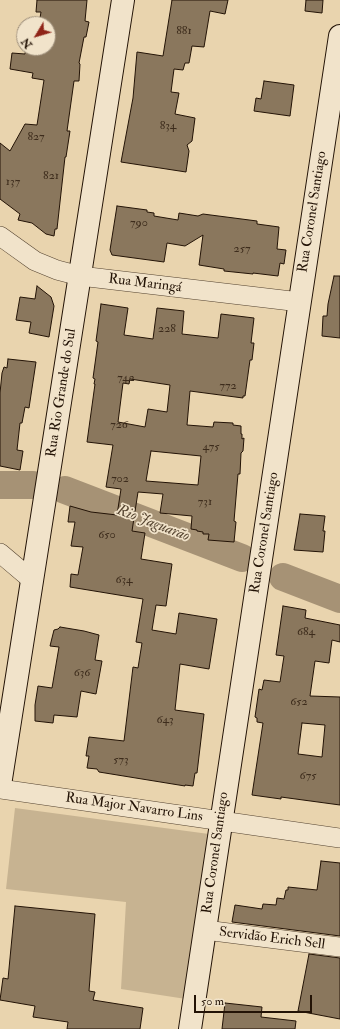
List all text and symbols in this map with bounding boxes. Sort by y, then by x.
north arrow [16,16,56,56]
house number: 881 [176,24,192,38]
text: N [19,35,35,51]
house number: 834 [160,119,176,133]
house number: 827 [27,130,45,144]
street label: Rua Coronel Santiago [295,150,331,274]
house number: 821 [43,169,59,183]
house number: 137 [6,175,20,189]
house number: 790 [130,216,148,230]
house number: 257 [234,242,250,256]
street label: Rua Maringá [107,271,183,297]
house number: 228 [158,322,176,336]
street label: Rua Rio Grande do Sul [44,328,80,458]
house number: 742 [117,371,135,385]
house number: 772 [219,379,237,393]
house number: 726 [110,418,128,432]
house number: 475 [203,440,219,454]
street label: Rua Coronel Santiago [247,471,283,595]
house number: 702 [111,472,129,486]
house number: 731 [198,495,212,509]
water label: Rio Jaguarão [114,502,192,546]
house number: 650 [98,528,116,542]
house number: 634 [115,573,133,587]
house number: 684 [297,625,315,639]
house number: 636 [74,666,90,680]
house number: 652 [290,695,308,709]
house number: 643 [156,713,174,727]
house number: 573 [113,753,129,767]
house number: 675 [300,769,316,783]
street label: Rua Major Navarro Lins [64,790,204,826]
street label: Rua Coronel Santiago [199,791,233,915]
street label: Servidão Erich Sell [218,924,326,954]
scale bar [196,987,314,1013]
text: 50 m [201,994,224,1009]

